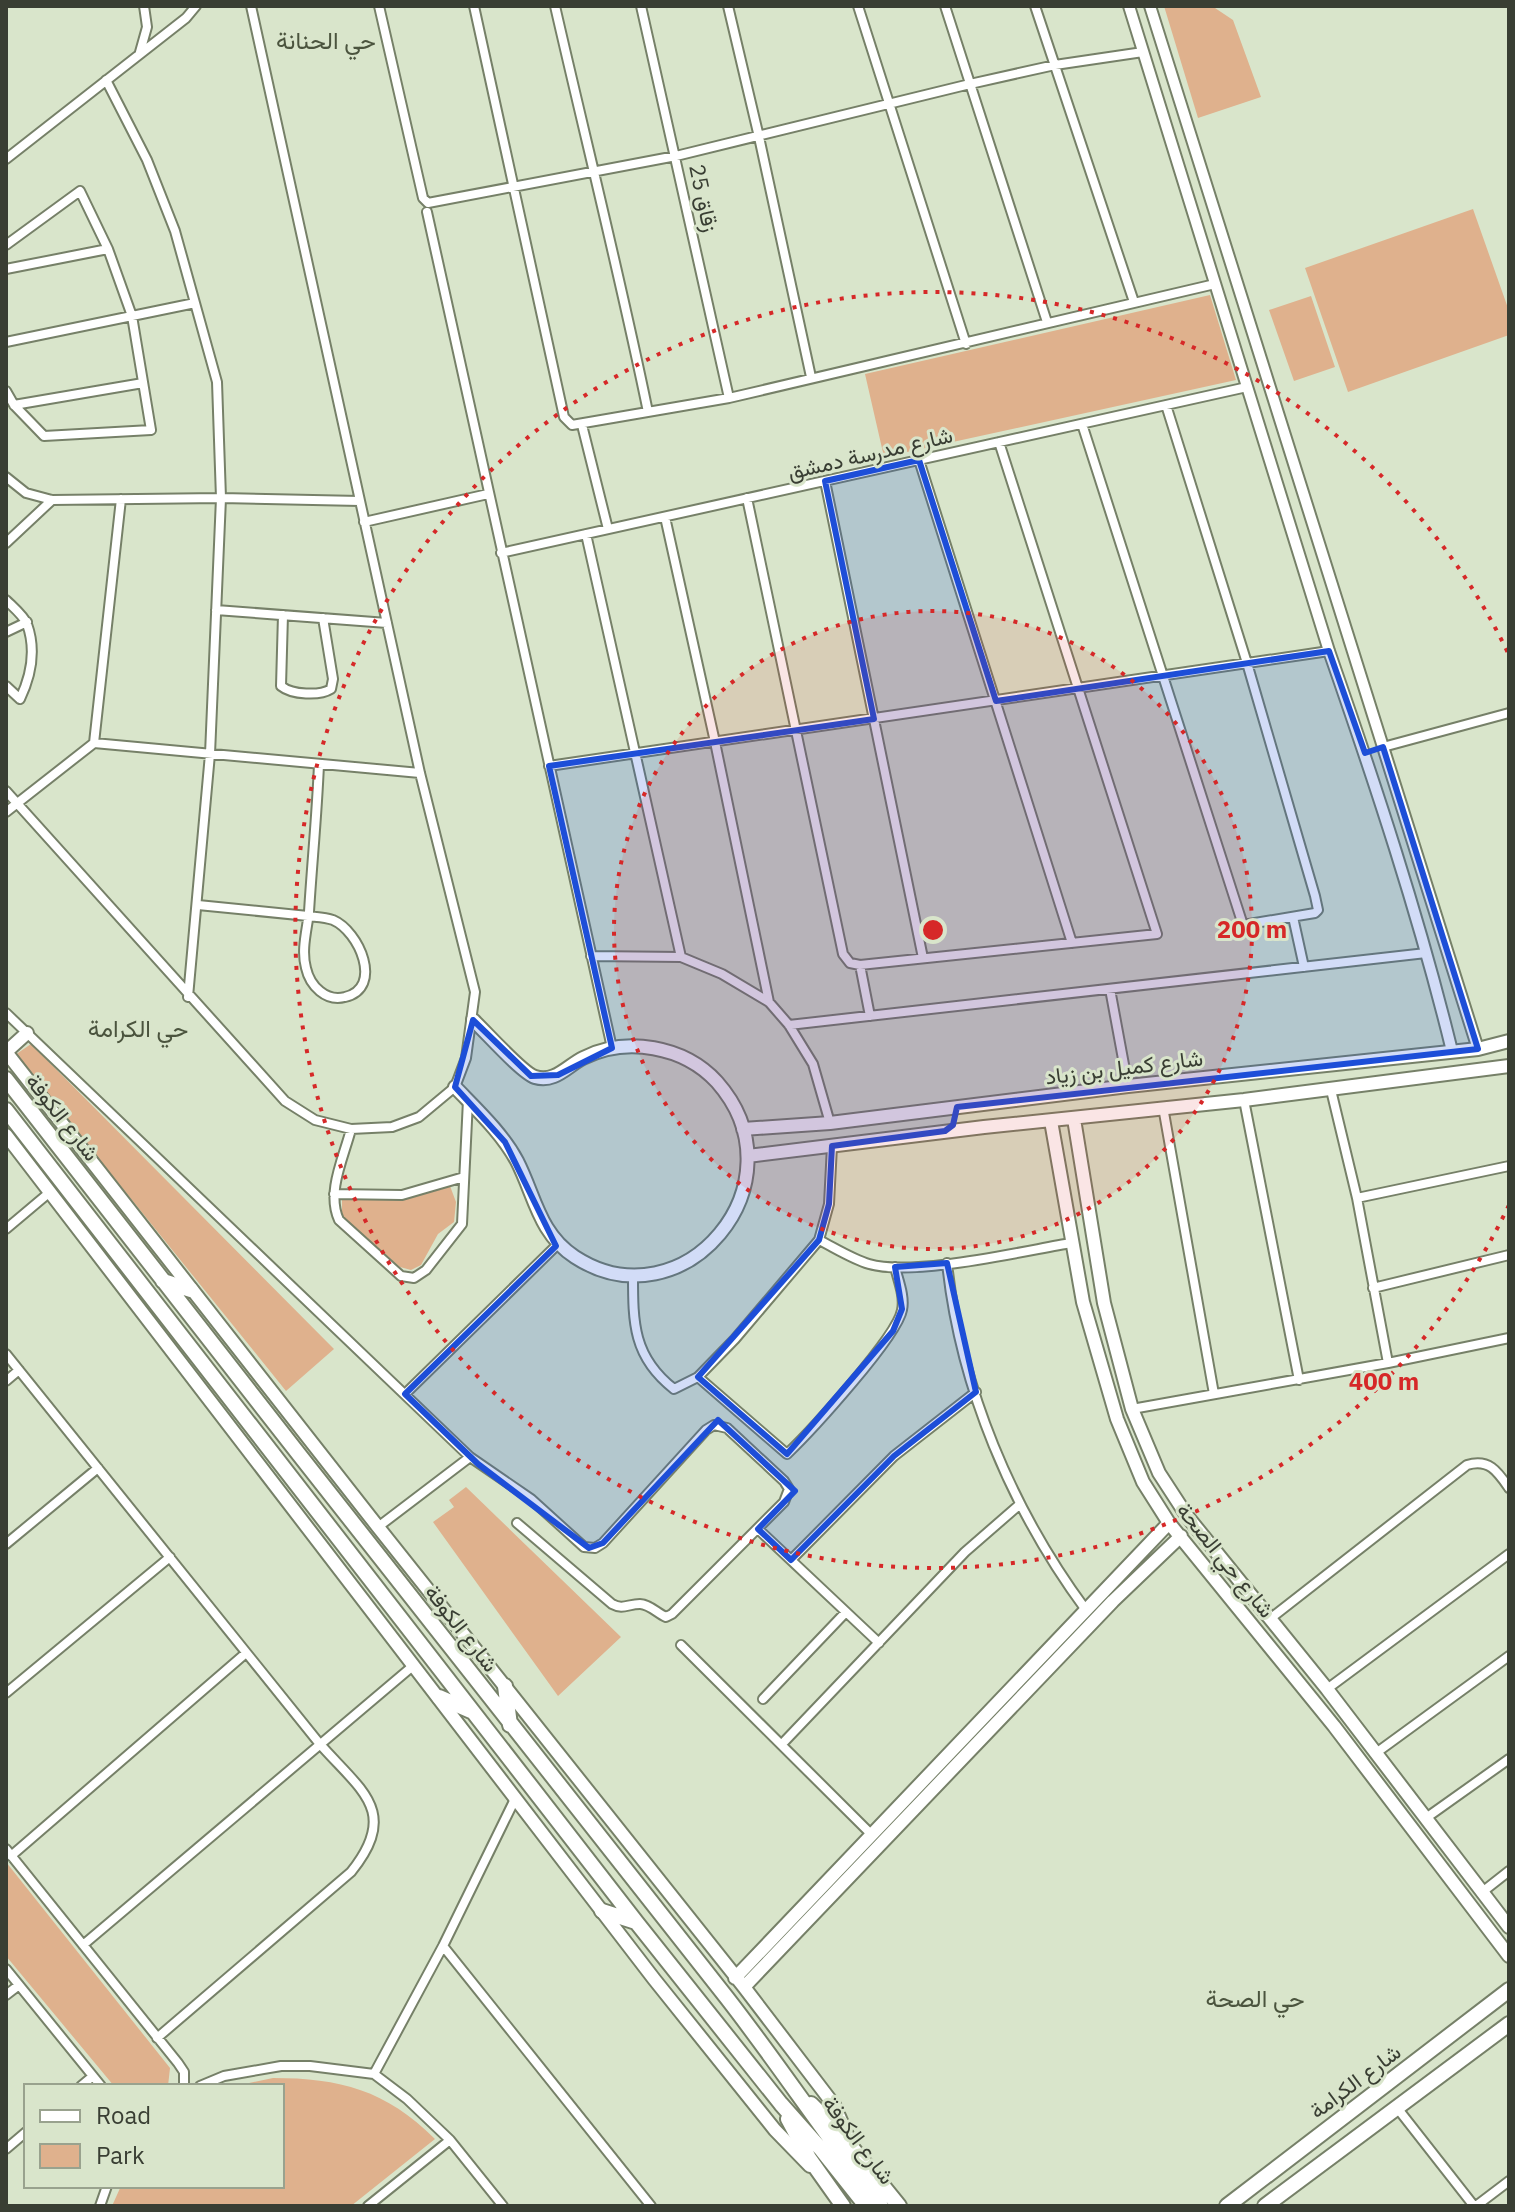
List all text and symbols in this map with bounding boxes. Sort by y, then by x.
district label: حي الحنانة [276,24,376,60]
street label: زقاق 25 [683,161,726,234]
street label: شارع مدرسة دمشق [784,419,956,487]
text: 200 m [1217,913,1287,945]
centre of rings [919,916,947,944]
district label: حي الكرامة [88,1012,188,1048]
street label: شارع كميل بن زياد [1043,1042,1205,1092]
street label: شارع الكوفة [19,1067,107,1167]
text: 400 m [1349,1365,1419,1397]
street label: شارع حي الصحة [1167,1496,1282,1627]
street label: شارع الكوفة [418,1578,506,1678]
district label: حي الصحة [1205,1982,1305,2018]
street label: شارع الكرامة [1303,2037,1407,2125]
legend [24,2084,284,2188]
street label: شارع الكوفة [816,2090,902,2190]
text: Road [96,2099,151,2131]
text: Park [96,2139,145,2171]

